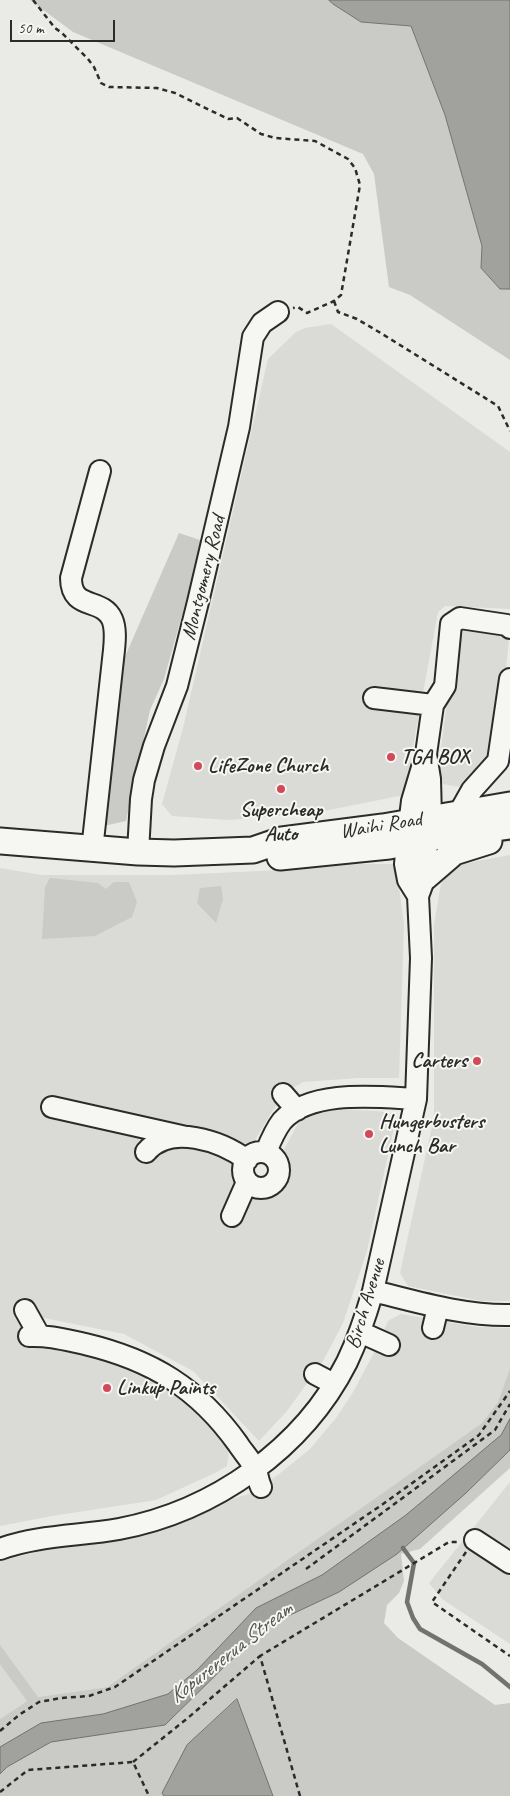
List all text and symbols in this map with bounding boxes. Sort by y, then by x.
scale bar [12,10,118,42]
text: 50 m [18,19,44,38]
street label: Montgomery Road [176,513,232,643]
place label: TGA BOX [401,744,469,770]
marker: TGA BOX [385,751,397,763]
place label: LifeZone Church [208,753,328,779]
marker: LifeZone Church [192,760,204,772]
marker: Supercheap Auto [275,783,287,795]
place label: Supercheap Auto [240,797,322,847]
street label: Waihi Road [338,807,424,845]
place label: Carters [411,1048,467,1074]
marker: Carters [471,1055,483,1067]
place label: Hungerbusters Lunch Bar [379,1109,484,1159]
marker: Hungerbusters Lunch Bar [363,1128,375,1140]
street label: Birch Avenue [340,1256,392,1352]
place label: Linkup Paints [117,1375,215,1401]
marker: Linkup Paints [101,1382,113,1394]
water label: Kopurererua Stream [164,1597,298,1709]

